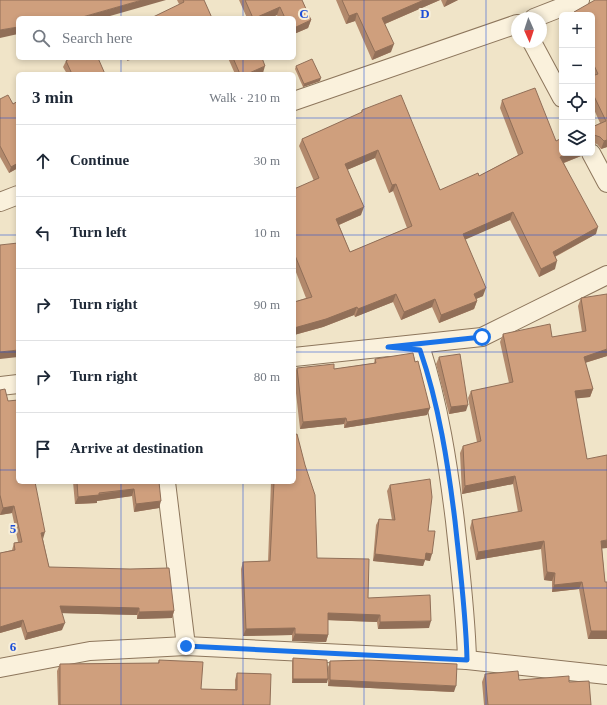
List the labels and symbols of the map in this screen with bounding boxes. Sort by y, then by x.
text: C [299,6,309,21]
text: D [420,6,430,21]
north arrow [511,12,547,48]
route start [473,328,491,346]
text: 5 [10,521,17,536]
route end [177,637,195,655]
text: 6 [10,639,17,654]

